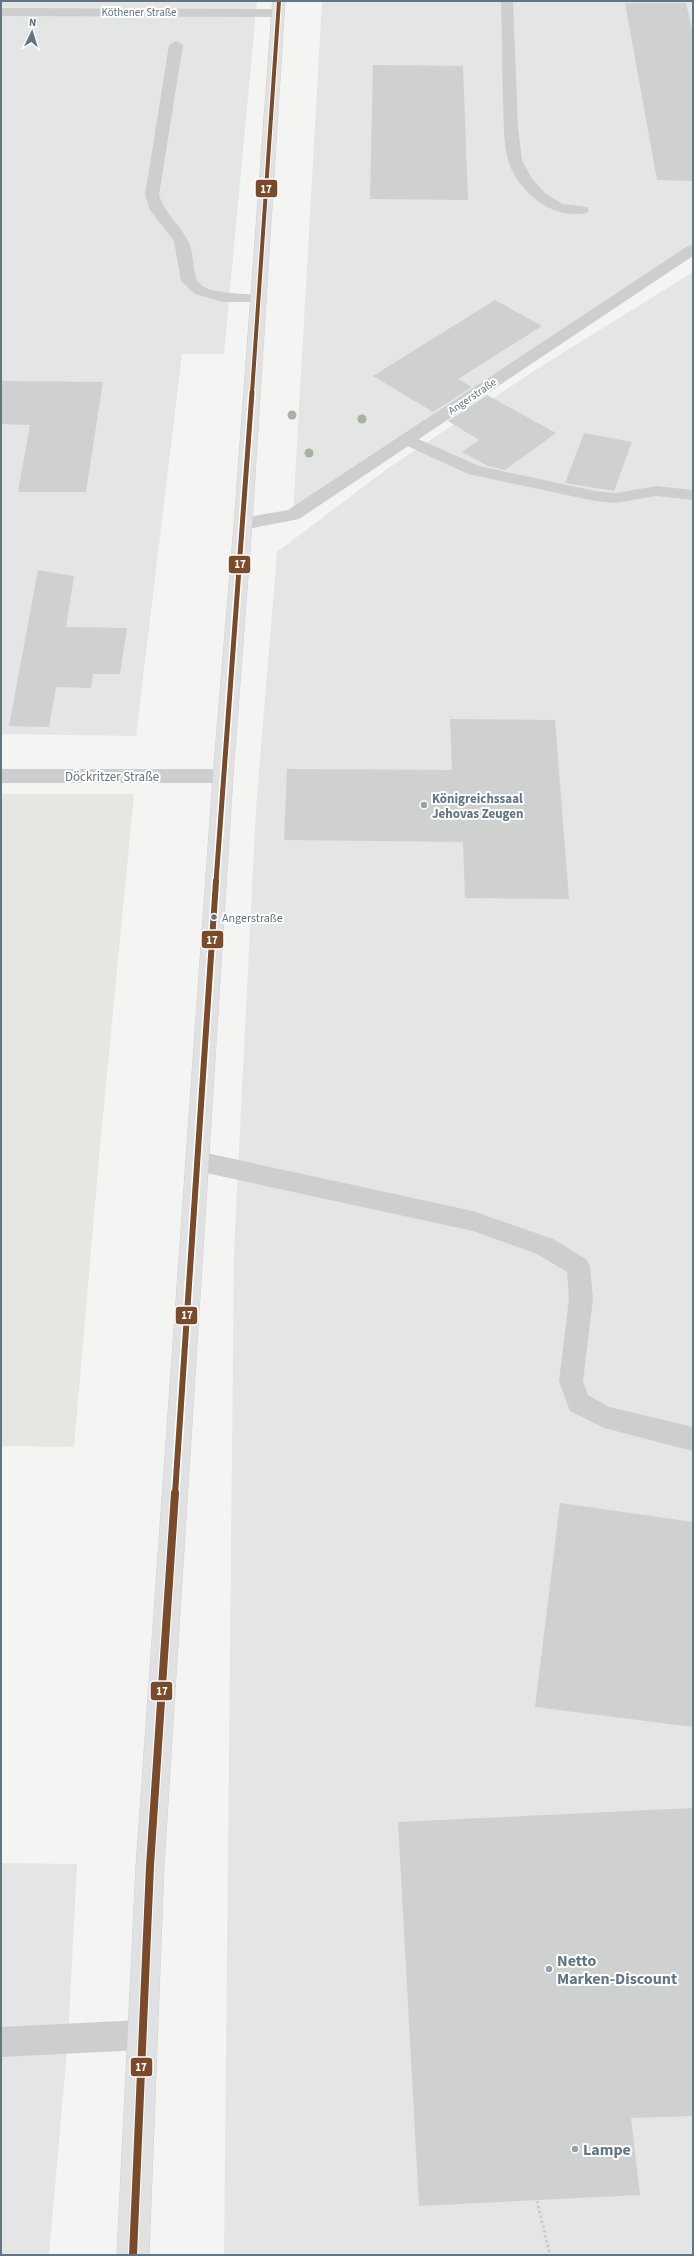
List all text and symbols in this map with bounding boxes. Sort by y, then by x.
street label: Köthener Straße [102,5,177,20]
north arrow [12,12,52,52]
text: N [28,15,37,30]
line badge: 17 [255,179,278,198]
text: 17 [260,182,272,197]
street label: Angerstraße [445,374,500,418]
line badge: 17 [228,555,251,574]
text: 17 [234,557,246,572]
street label: Döckritzer Straße [65,768,159,786]
place label: Königreichssaal Jehovas Zeugen [432,790,524,823]
marker: Königreichssaal Jehovas Zeugen [419,800,429,810]
place label: Angerstraße [222,910,283,927]
marker: Angerstraße [209,912,219,922]
line badge: 17 [201,930,224,949]
text: 17 [206,933,218,948]
line badge: 17 [175,1306,198,1325]
text: 17 [181,1308,193,1323]
line badge: 17 [150,1681,173,1701]
text: 17 [156,1684,168,1699]
place label: Netto Marken-Discount [557,1950,677,1990]
marker: Netto Marken-Discount [544,1964,554,1974]
line badge: 17 [130,2057,153,2077]
text: 17 [135,2060,147,2075]
place label: Lampe [583,2139,631,2161]
marker: Lampe [570,2144,580,2154]

